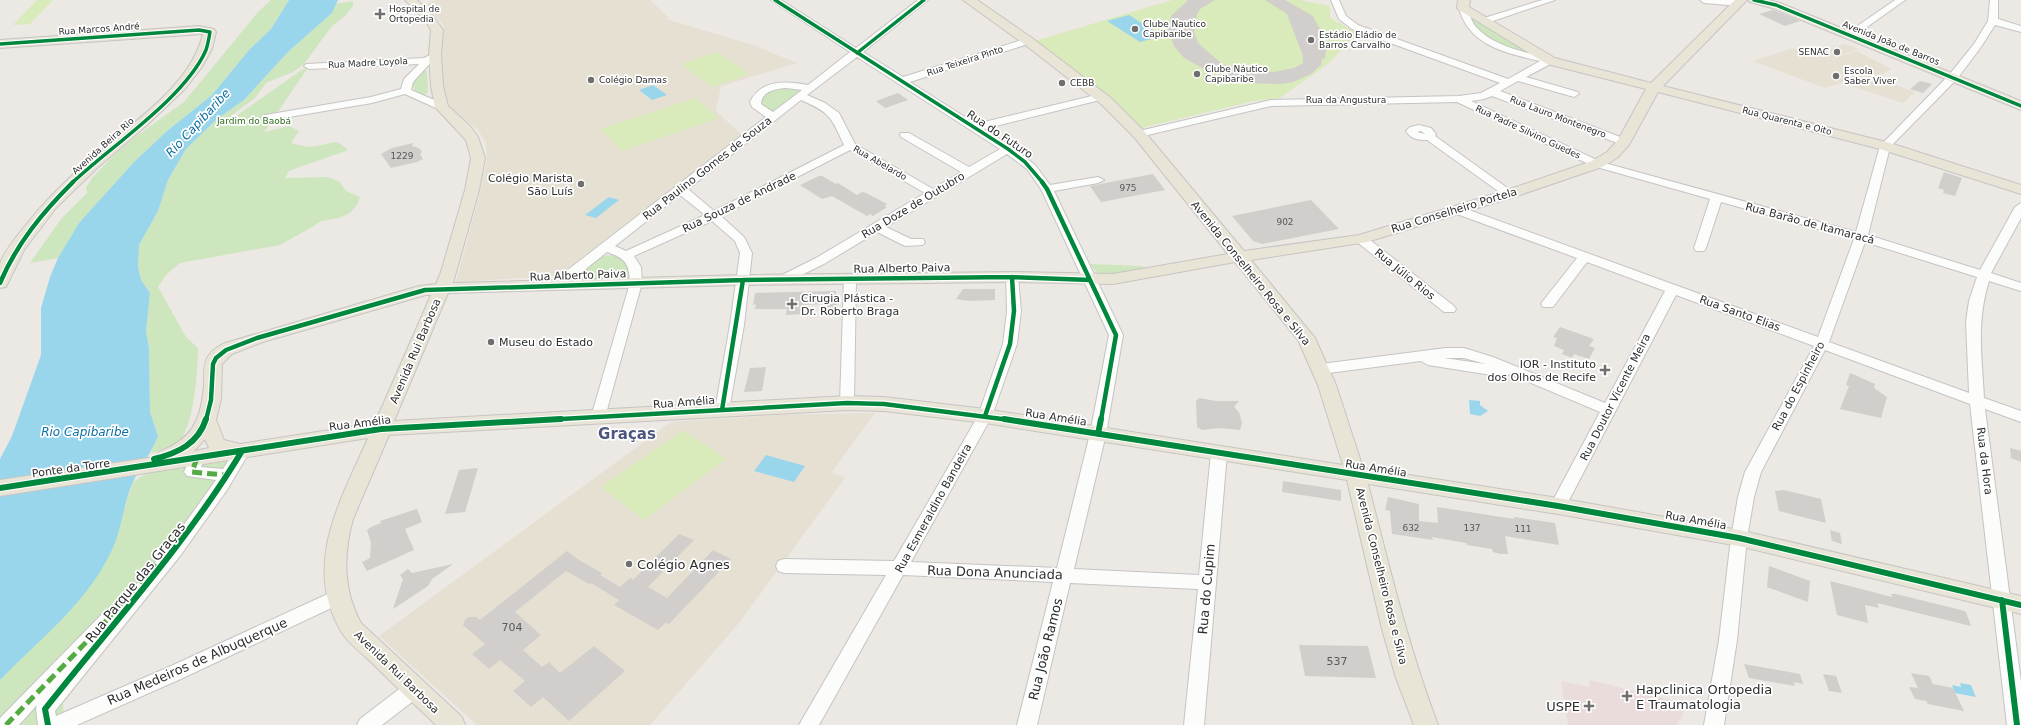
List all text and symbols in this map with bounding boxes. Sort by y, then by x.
place label: Hospital de Ortopedia [389,4,440,24]
marker: Hospital de Ortopedia [374,8,386,20]
place label: Clube Nautico Capibaribe [1143,19,1207,39]
street label: Avenida João de Barros [1841,19,1941,67]
street label: Rua Marcos André [58,21,140,37]
marker: Clube Nautico Capibaribe [1130,24,1140,34]
place label: Estádio Eládio de Barros Carvalho [1319,30,1397,50]
marker: Estádio Eládio de Barros Carvalho [1306,35,1316,45]
street label: Rua Teixeira Pinto [926,44,1005,78]
place label: SENAC [1799,47,1829,57]
marker: SENAC [1832,47,1842,57]
street label: Rua Madre Loyola [328,56,408,70]
place label: Clube Náutico Capibaribe [1205,64,1269,84]
place label: Escola Saber Viver [1844,66,1896,86]
marker: Clube Náutico Capibaribe [1192,69,1202,79]
marker: Escola Saber Viver [1831,71,1841,81]
marker: Colégio Damas [586,75,596,85]
place label: Colégio Damas [599,75,667,85]
marker: CEBB [1057,78,1067,88]
place label: CEBB [1070,78,1094,88]
water label: Rio Capibaribe [163,86,233,160]
street label: Rua Lauro Montenegro [1509,94,1608,140]
street label: Rua da Angustura [1306,95,1386,105]
street label: Rua Padre Silvino Guedes [1474,103,1582,161]
street label: Rua Quarenta e Oito [1741,105,1833,137]
street label: Rua do Futuro [964,108,1035,161]
street label: Rua Paulino Gomes de Souza [640,114,774,223]
street label: Avenida Beira Rio [70,115,136,176]
park label: Jardim do Baobá [216,116,291,126]
street label: Rua Abelardo [851,144,909,183]
house number: 1229 [391,151,414,161]
street label: Rua Souza de Andrade [680,169,798,236]
street label: Rua Doze de Outubro [859,169,967,241]
place label: Colégio Marista São Luís [488,172,573,198]
marker: Colégio Marista São Luís [576,179,586,189]
house number: 975 [1119,183,1137,193]
street label: Rua Conselheiro Portela [1390,185,1519,236]
street label: Avenida Conselheiro Rosa e Silva [1188,198,1313,348]
street label: Rua Barão de Itamaracá [1744,200,1876,247]
house number: 902 [1276,217,1294,227]
street label: Rua Júlio Rios [1372,246,1438,303]
street label: Rua Alberto Paiva [853,261,951,276]
street label: Rua Alberto Paiva [529,267,627,284]
place label: Cirugia Plástica - Dr. Roberto Braga [801,292,899,318]
street label: Rua Santo Elias [1698,293,1782,334]
street label: Avenida Rui Barbosa [387,297,444,406]
marker: Cirugia Plástica - Dr. Roberto Braga [786,298,798,310]
street label: Rua Doutor Vicente Meira [1578,332,1653,463]
place label: Museu do Estado [499,336,593,349]
marker: Museu do Estado [486,337,496,347]
street label: Rua do Espinheiro [1769,339,1828,433]
place label: IOR - Instituto dos Olhos de Recife [1488,358,1596,384]
marker: IOR - Instituto dos Olhos de Recife [1599,364,1611,376]
street label: Rua Amélia [653,394,716,411]
street label: Rua Amélia [1024,406,1088,429]
street label: Rua Amélia [328,413,392,434]
water label: Rio Capibaribe [41,425,129,439]
district label: Graças [598,425,656,443]
street label: Rua da Hora [1974,427,1995,496]
street label: Rua Esmeraldino Bandeira [893,442,974,575]
street label: Ponte da Torre [31,457,111,480]
street label: Rua Amélia [1344,457,1408,480]
street label: Avenida Conselheiro Rosa e Silva [1353,486,1410,666]
street label: Rua Amélia [1664,509,1728,532]
street label: Rua Parque das Graças [82,519,189,645]
house number: 632 [1402,523,1420,533]
house number: 137 [1463,523,1481,533]
house number: 111 [1514,524,1532,534]
street label: Rua do Cupim [1195,543,1218,635]
place label: Colégio Agnes [637,557,730,572]
marker: Colégio Agnes [624,559,634,569]
street label: Rua Dona Anunciada [927,563,1063,582]
street label: Rua João Ramos [1026,596,1065,702]
street label: Rua Medeiros de Albuquerque [105,615,289,708]
house number: 704 [502,621,523,634]
street label: Avenida Rui Barbosa [351,628,442,716]
house number: 537 [1327,655,1348,668]
place label: Hapclinica Ortopedia E Traumatologia [1636,682,1772,712]
marker: Hapclinica Ortopedia E Traumatologia [1621,690,1633,702]
place label: USPE [1546,699,1580,714]
marker: USPE [1583,700,1595,712]

